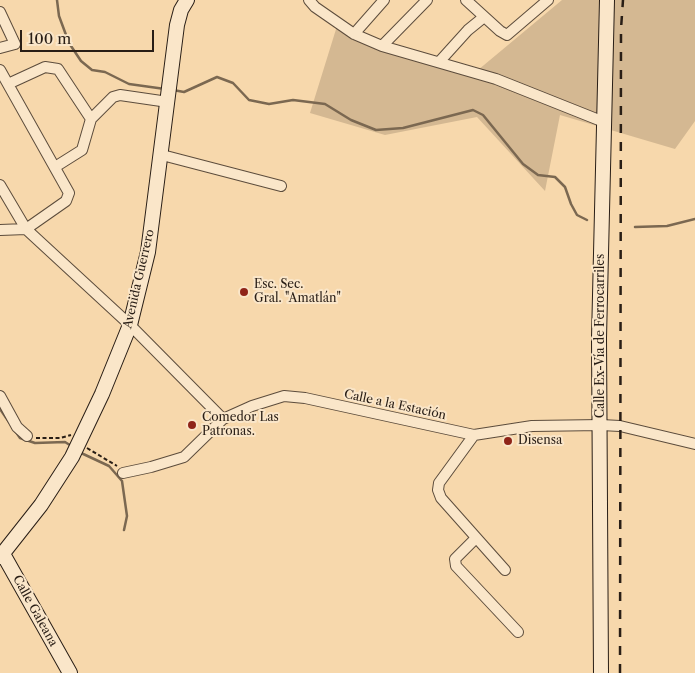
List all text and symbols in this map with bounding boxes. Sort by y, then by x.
scale bar [22,20,156,52]
text: 100 m [28,29,71,48]
street label: Avenida Guerrero [121,228,157,330]
street label: Calle Ex-Vía de Ferrocarriles [594,254,608,418]
place label: Esc. Sec. Gral. "Amatlán" [254,278,341,306]
marker: Esc. Sec. Gral. "Amatlán" [238,286,250,298]
street label: Calle a la Estación [343,387,447,423]
place label: Comedor Las Patronas. [202,411,279,439]
marker: Comedor Las Patronas. [186,419,198,431]
place label: Disensa [518,434,562,448]
marker: Disensa [502,435,514,447]
street label: Calle Galeana [10,573,60,649]

